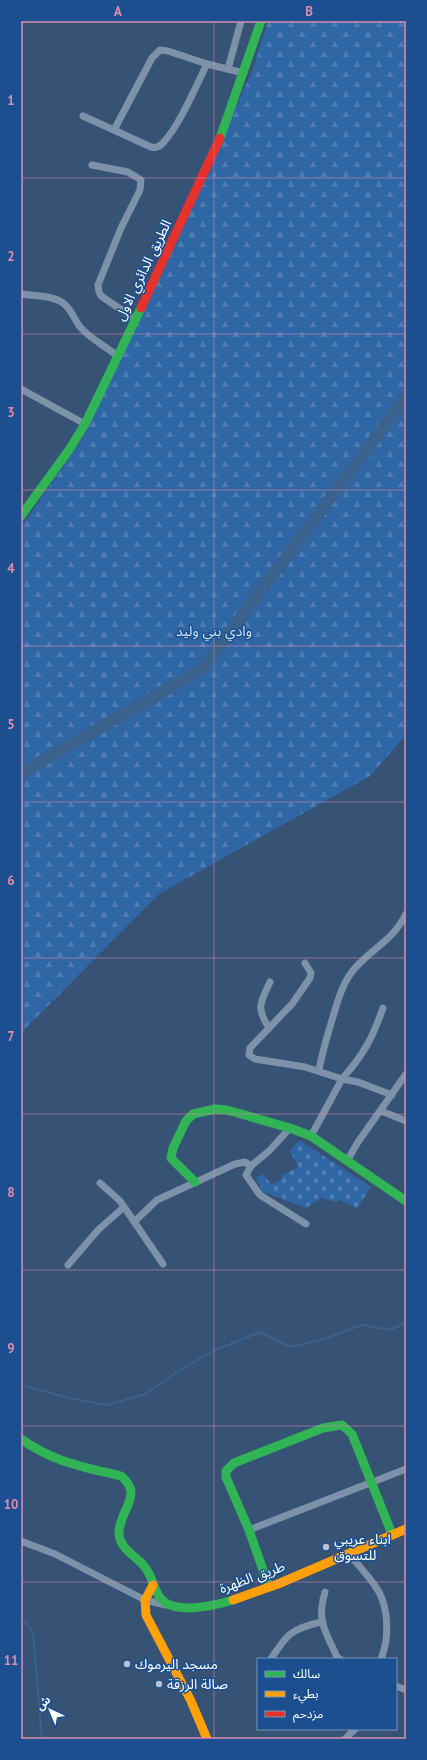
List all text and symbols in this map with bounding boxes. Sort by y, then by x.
text: A [114,3,122,20]
text: B [305,3,313,20]
text: 1 [7,92,15,109]
street label: الطريق الدائري الاول [111,217,177,324]
text: 2 [7,248,15,265]
text: 3 [7,404,15,421]
text: 4 [7,560,15,577]
park label: وادي بني وليد [176,622,252,642]
text: 5 [7,716,15,733]
text: 6 [7,872,15,889]
text: 7 [7,1028,15,1045]
text: 8 [7,1184,15,1201]
text: 9 [7,1340,15,1357]
text: 10 [4,1496,18,1513]
place label: ابناء عريبي للتسوق [334,1530,391,1564]
marker: ابناء عريبي للتسوق [321,1542,331,1552]
street label: طريق الظهرة [217,1557,288,1598]
text: 11 [4,1652,18,1669]
place label: مسجد اليرموك [135,1655,218,1673]
legend [257,1658,397,1730]
marker: مسجد اليرموك [122,1659,132,1669]
text: سالك [293,1666,320,1681]
place label: صالة الرزقة [167,1675,229,1693]
marker: صالة الرزقة [154,1679,164,1689]
text: بطيء [293,1686,319,1704]
north arrow [30,1690,70,1730]
text: ش [33,1693,53,1713]
text: مزدحم [293,1706,323,1723]

